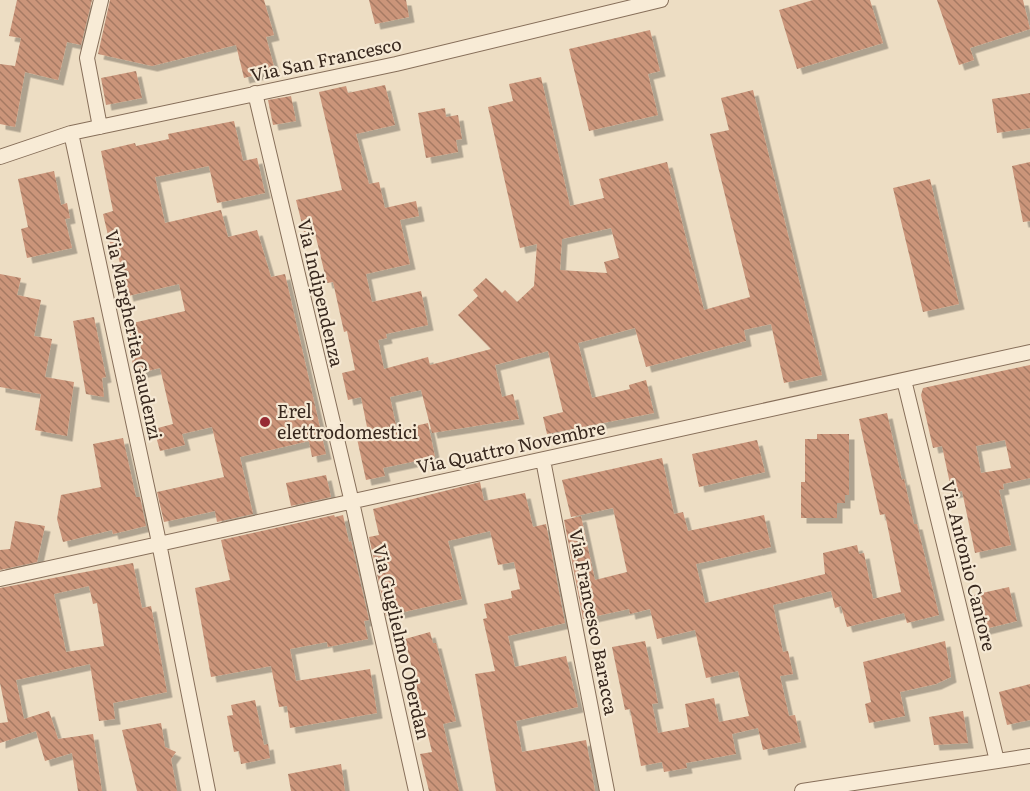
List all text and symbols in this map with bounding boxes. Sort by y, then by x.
street label: Via San Francesco [248,29,404,88]
street label: Via Indipendenza [291,216,352,370]
street label: Via Margherita Gaudenzi [99,227,170,442]
place label: Erel elettrodomestici [277,397,418,445]
street label: Via Quattro Novembre [414,413,608,480]
marker: Erel elettrodomestici [258,415,272,429]
street label: Via Antonio Cantore [935,478,1004,654]
street label: Via Francesco Baracca [563,526,626,717]
street label: Via Guglielmo Oberdan [367,541,438,742]

